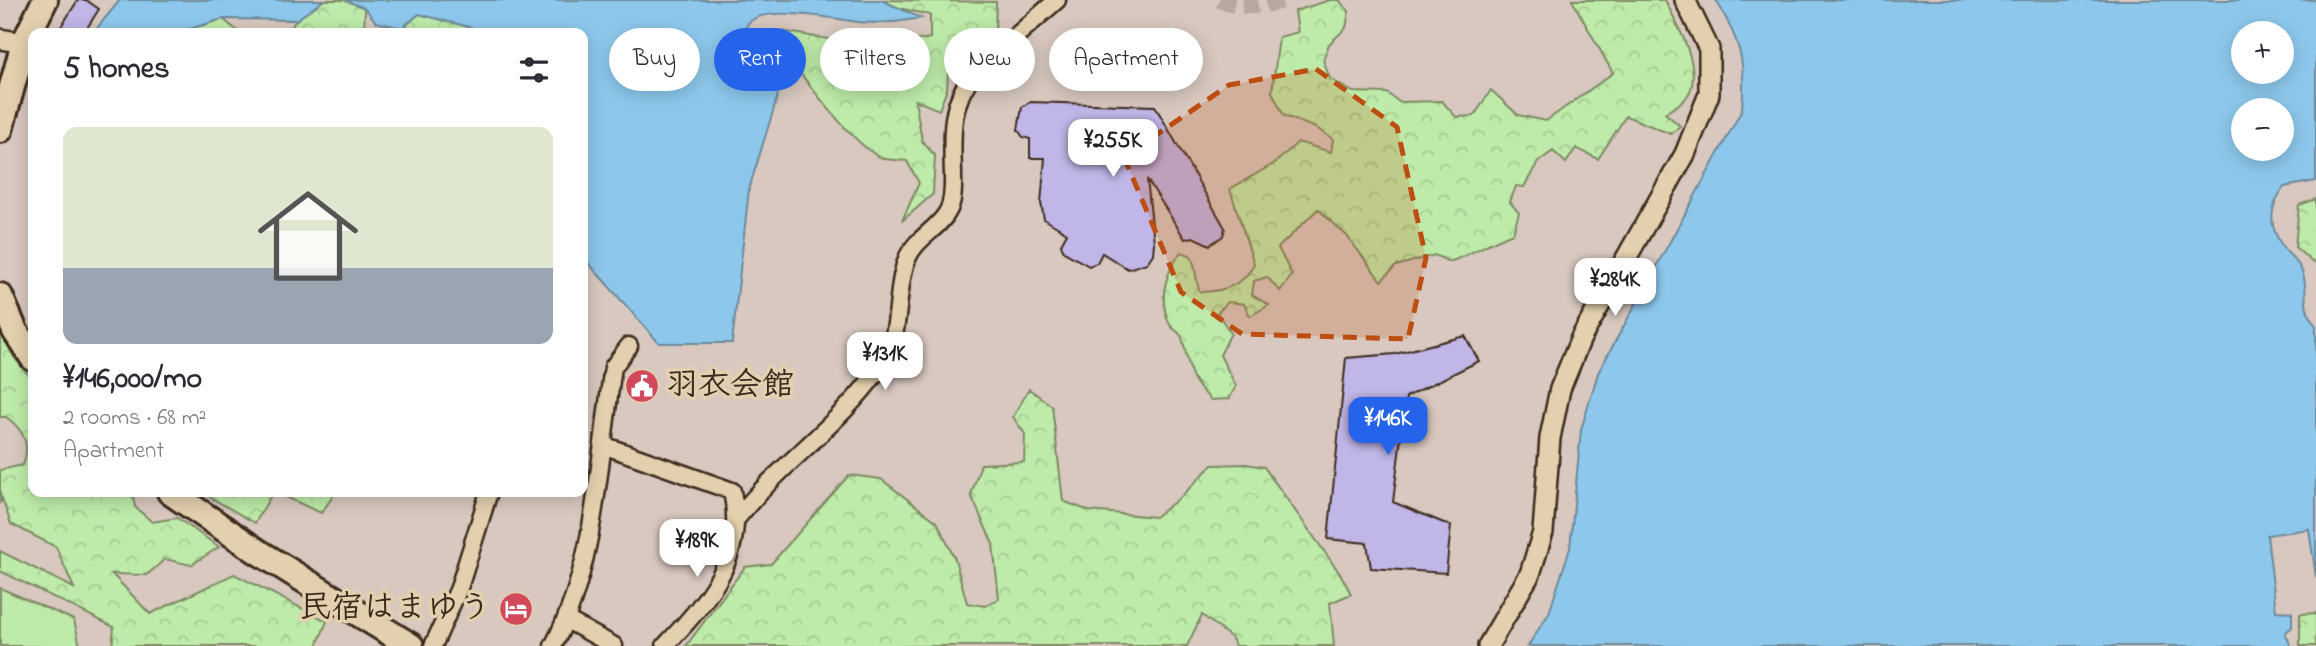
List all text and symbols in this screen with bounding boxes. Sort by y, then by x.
map controls [2231,21,2294,161]
button: + [2231,21,2294,84]
chip: Buy [609,28,700,91]
chip: Rent [714,28,806,91]
chip: Filters [820,28,930,91]
chip: New [944,28,1035,91]
chip: Apartment [1049,28,1203,91]
text: 5 homes [63,48,170,92]
icon: filters [515,51,553,89]
button: − [2231,98,2294,161]
pin: ¥255K [1064,120,1162,179]
text: ¥255K [1084,125,1142,158]
icon: home [245,173,371,299]
pin: ¥284K [1566,258,1664,318]
text: ¥284K [1590,264,1640,297]
pin: ¥131K [836,332,934,392]
text: ¥131K [863,338,907,371]
text: ¥146,000/mo [63,358,202,402]
place label: 羽衣会館 [666,363,794,410]
public building icon: 羽衣会館 [623,367,661,405]
pin: ¥146K [1339,398,1437,457]
text: 2 rooms · 68 m² [63,402,206,435]
text: ¥146K [1364,403,1412,436]
text: Apartment [63,435,164,468]
pin: ¥189K [648,520,746,579]
text: ¥189K [676,525,719,558]
place label: 民宿はまゆう [299,586,491,633]
hotel icon: 民宿はまゆう [497,590,535,628]

